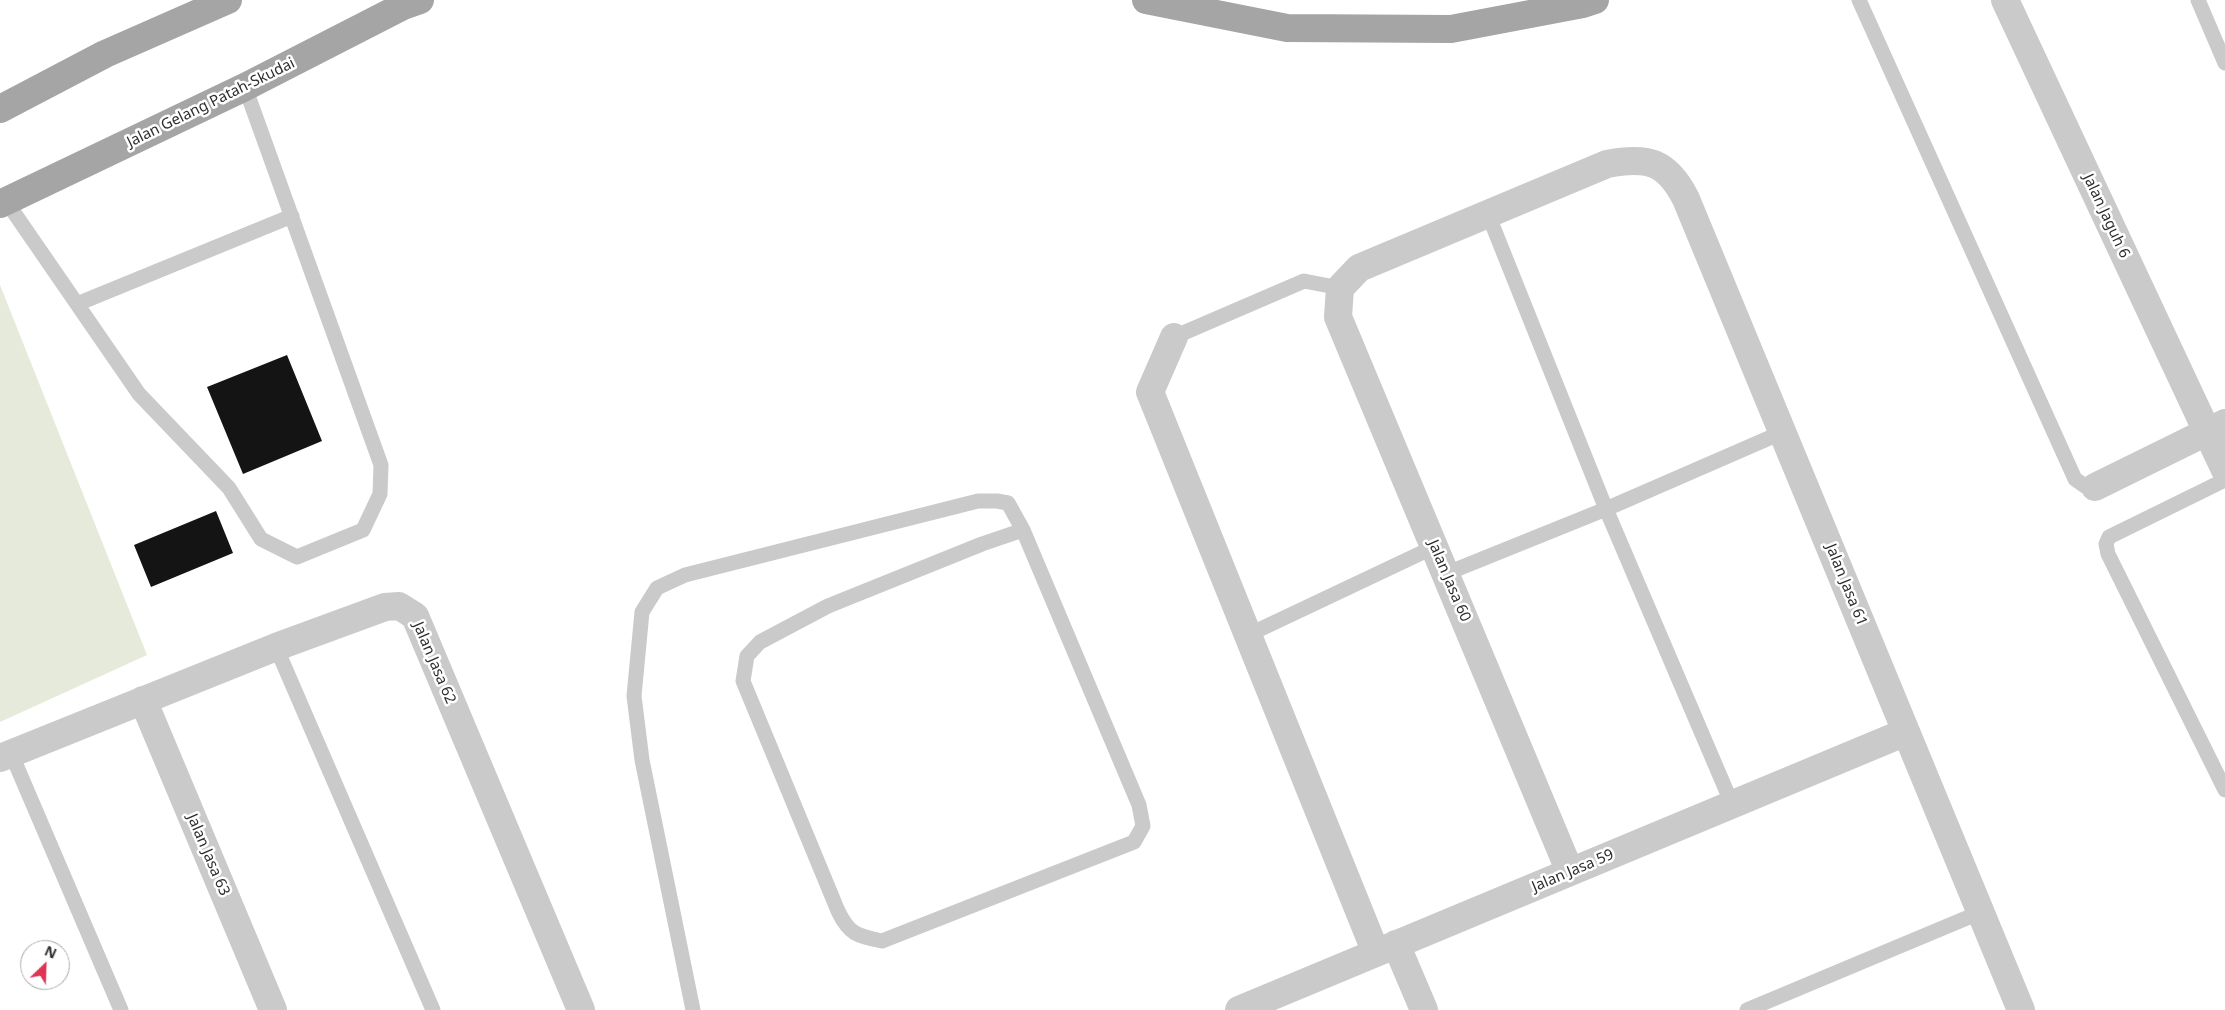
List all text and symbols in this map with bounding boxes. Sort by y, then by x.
street label: Jalan Gelang Patah-Skudai [124,54,298,152]
street label: Jalan Jaguh 6 [2079,171,2133,261]
street label: Jalan Jasa 60 [1424,537,1474,625]
street label: Jalan Jasa 61 [1821,541,1871,629]
street label: Jalan Jasa 62 [409,619,459,707]
street label: Jalan Jasa 63 [183,811,233,899]
street label: Jalan Jasa 59 [1529,846,1617,896]
north arrow [20,940,70,990]
text: N [42,941,60,963]

